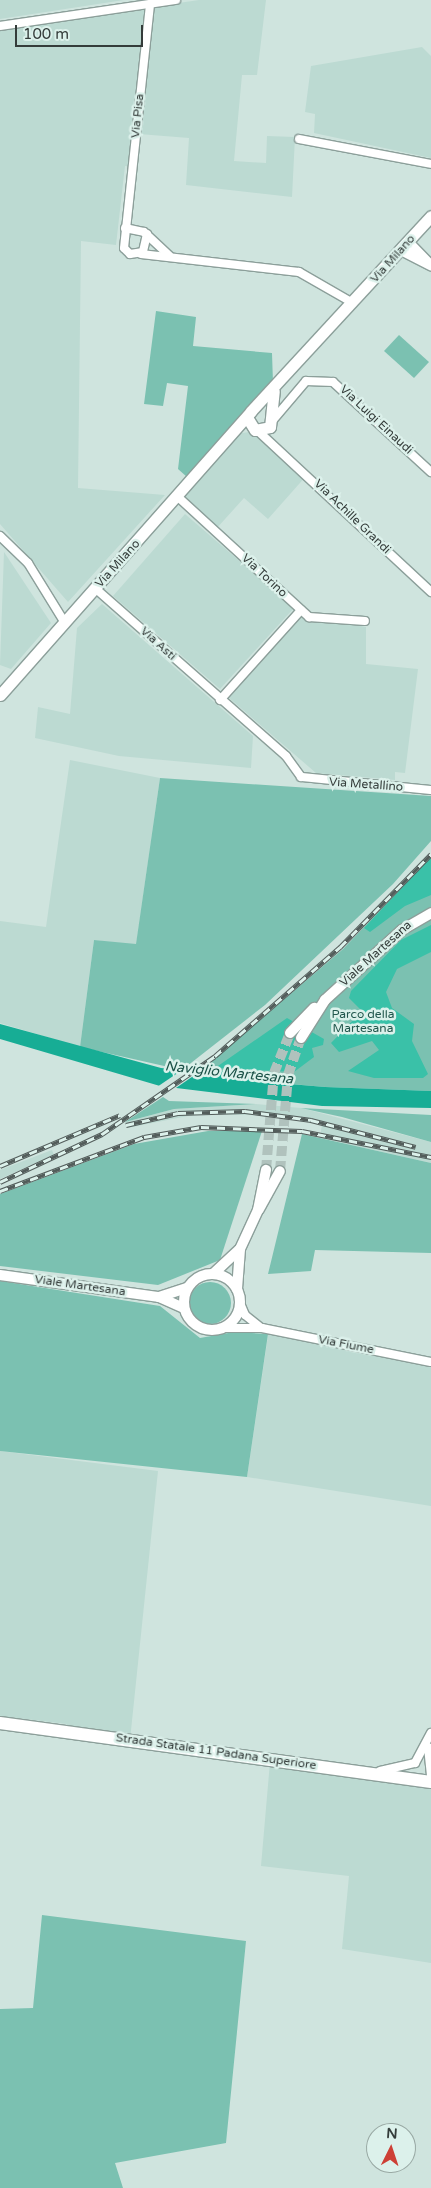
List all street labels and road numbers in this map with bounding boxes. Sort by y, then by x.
street label: Via Pisa [129,93,147,139]
street label: Via Milano [368,232,418,286]
street label: Via Luigi Einaudi [337,383,415,457]
street label: Via Achille Grandi [311,477,393,557]
street label: Via Milano [93,537,143,591]
street label: Via Torino [238,551,290,601]
street label: Via Asti [137,624,179,664]
street label: Via Metallino [329,775,403,795]
street label: Viale Martesana [337,918,415,990]
street label: Viale Martesana [34,1272,126,1300]
street label: Via Fiume [317,1333,375,1357]
street label: Strada Statale 11 Padana Superiore [115,1731,317,1773]

